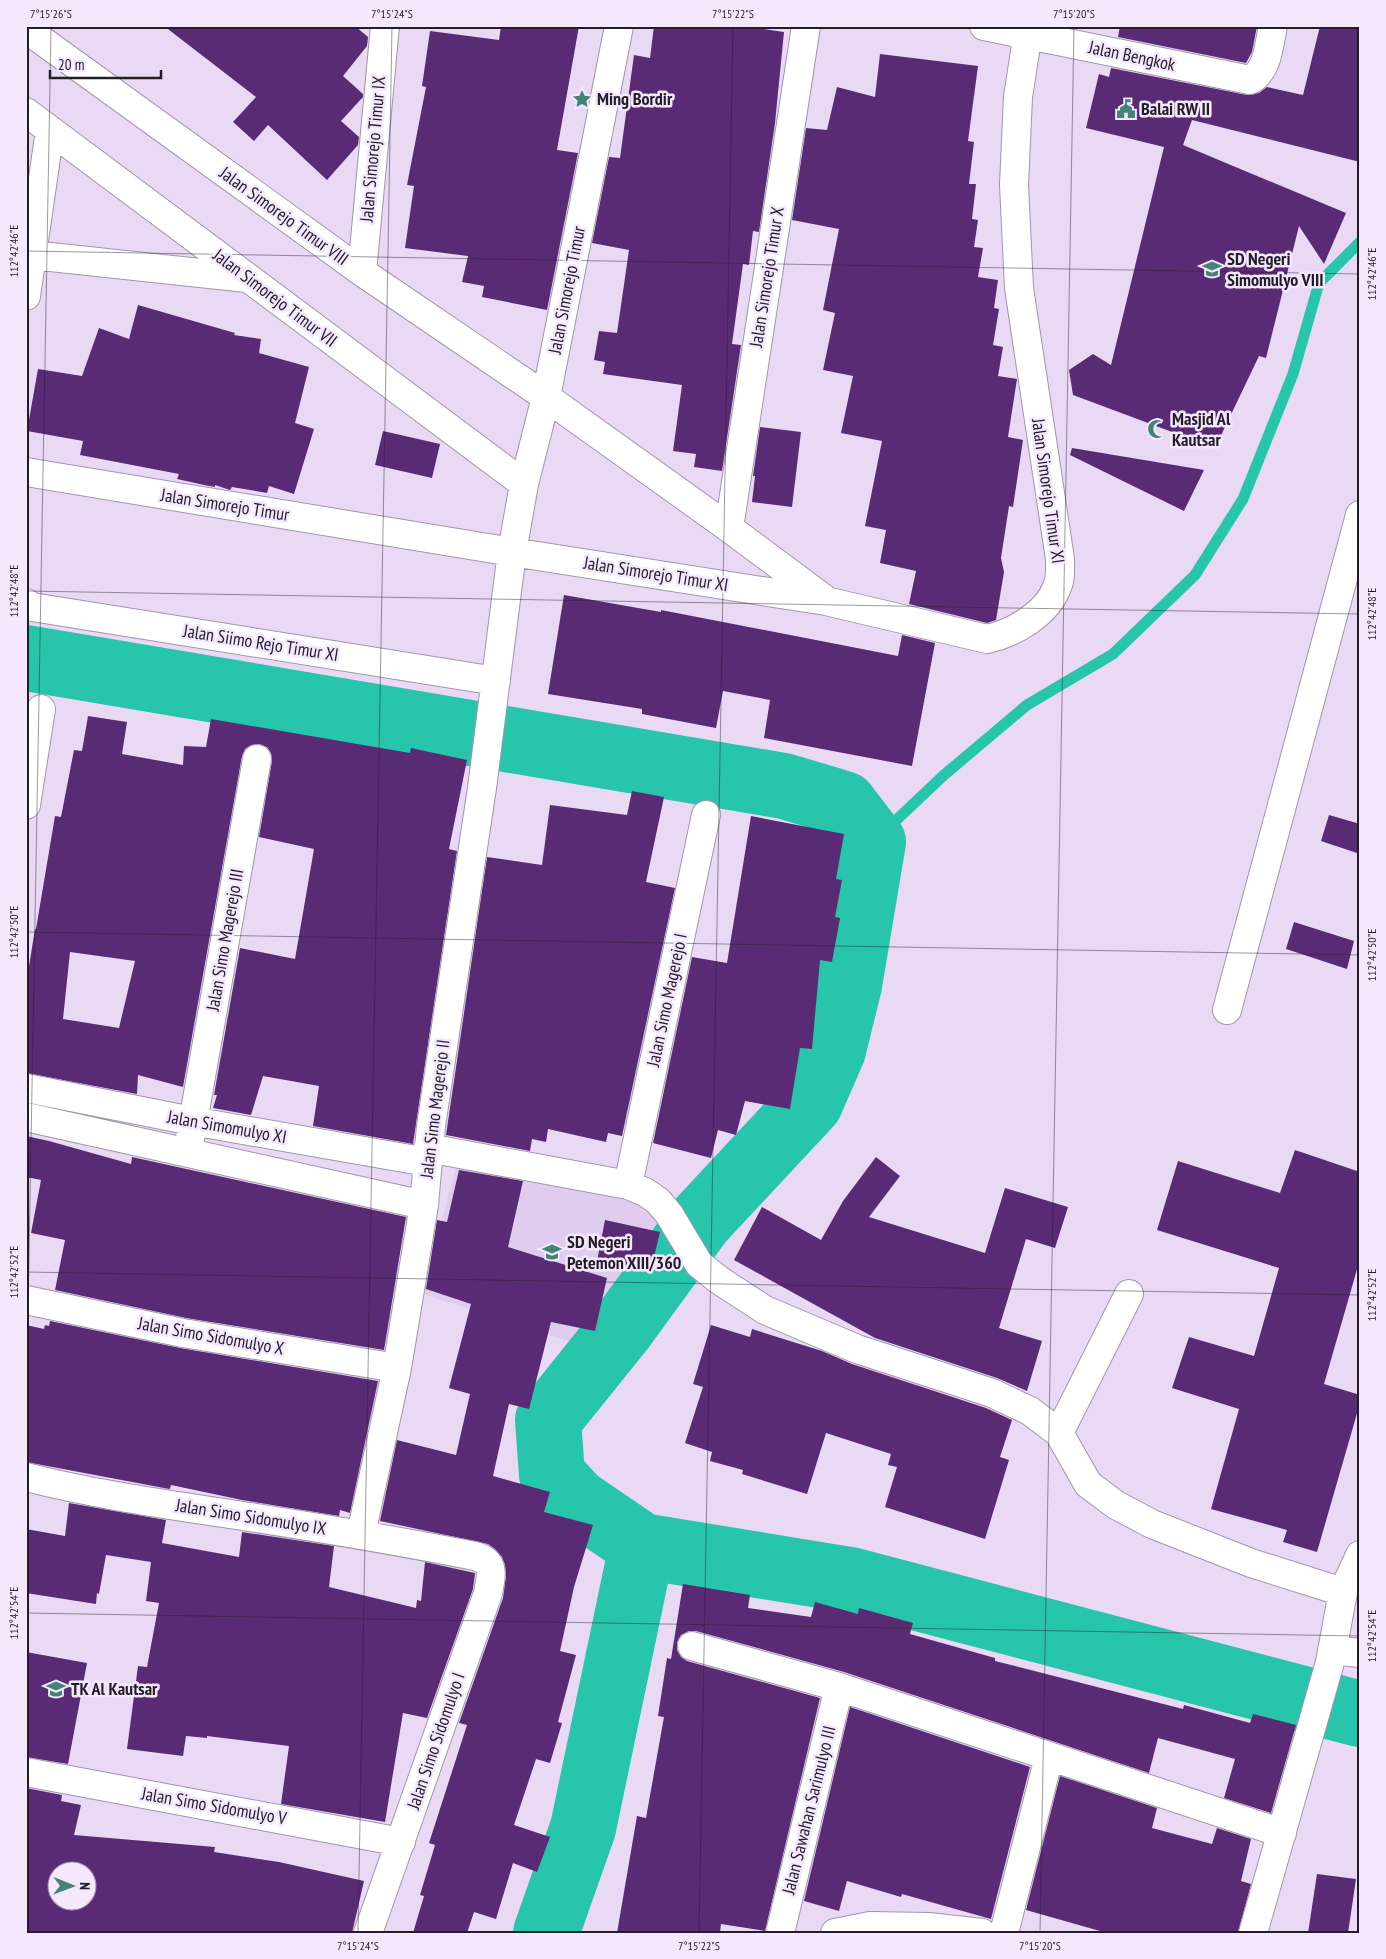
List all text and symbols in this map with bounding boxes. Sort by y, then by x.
text: 7°15'26"S [30,6,72,21]
text: 7°15'24"S [371,6,413,21]
text: 7°15'22"S [712,6,754,21]
text: 7°15'20"S [1053,6,1095,21]
street label: Jalan Bengkok [1086,35,1177,76]
scale bar [50,48,161,80]
text: 20 m [58,55,84,74]
street label: Jalan Simorejo Timur IX [355,75,390,224]
place label: Ming Bordir [597,87,673,110]
place icon: Ming Bordir [571,88,593,110]
place label: Balai RW II [1141,97,1210,120]
public building icon: Balai RW II [1115,98,1137,120]
street label: Jalan Simorejo Timur VIII [215,160,353,270]
street label: Jalan Simorejo Timur X [744,205,789,350]
street label: Jalan Simorejo Timur [543,224,590,357]
text: 112°42'46"E [6,225,21,277]
street label: Jalan Simorejo Timur VII [208,243,342,352]
place label: SD Negeri Simomulyo VIII [1227,247,1323,291]
text: 112°42'46"E [1364,248,1379,300]
school or university icon: SD Negeri Simomulyo VIII [1201,258,1223,280]
place label: Masjid Al Kautsar [1172,407,1231,451]
street label: Jalan Simorejo Timur XI [1027,416,1070,565]
mosque icon: Masjid Al Kautsar [1146,418,1168,440]
street label: Jalan Simorejo Timur [158,483,291,526]
street label: Jalan Simorejo Timur XI [581,551,730,596]
text: 112°42'48"E [6,565,21,617]
text: 112°42'48"E [1364,588,1379,640]
street label: Jalan Siimo Rejo Timur XI [181,619,340,666]
street label: Jalan Simo Magerejo III [201,867,248,1014]
text: 112°42'50"E [6,906,21,958]
text: 112°42'50"E [1364,929,1379,981]
street label: Jalan Simo Magerejo I [641,931,692,1070]
street label: Jalan Simo Magerejo II [414,1038,454,1181]
street label: Jalan Simomulyo XI [165,1105,288,1148]
place label: SD Negeri Petemon XIII/360 [567,1230,681,1274]
school or university icon: SD Negeri Petemon XIII/360 [541,1241,563,1263]
text: 112°42'52"E [6,1246,21,1298]
text: 112°42'52"E [1364,1269,1379,1321]
street label: Jalan Simo Sidomulyo X [136,1311,286,1360]
street label: Jalan Simo Sidomulyo IX [173,1493,328,1540]
text: 112°42'54"E [6,1587,21,1639]
text: 112°42'54"E [1364,1610,1379,1662]
street label: Jalan Simo Sidomulyo I [401,1669,470,1813]
place label: TK Al Kautsar [71,1677,158,1700]
school or university icon: TK Al Kautsar [45,1678,67,1700]
street label: Jalan Sawahan Sarimulyo III [776,1723,841,1897]
street label: Jalan Simo Sidomulyo V [139,1781,289,1830]
north arrow [48,1862,98,1912]
text: N [76,1882,94,1890]
text: 7°15'24"S [337,1938,379,1953]
text: 7°15'22"S [678,1938,720,1953]
text: 7°15'20"S [1019,1938,1061,1953]

